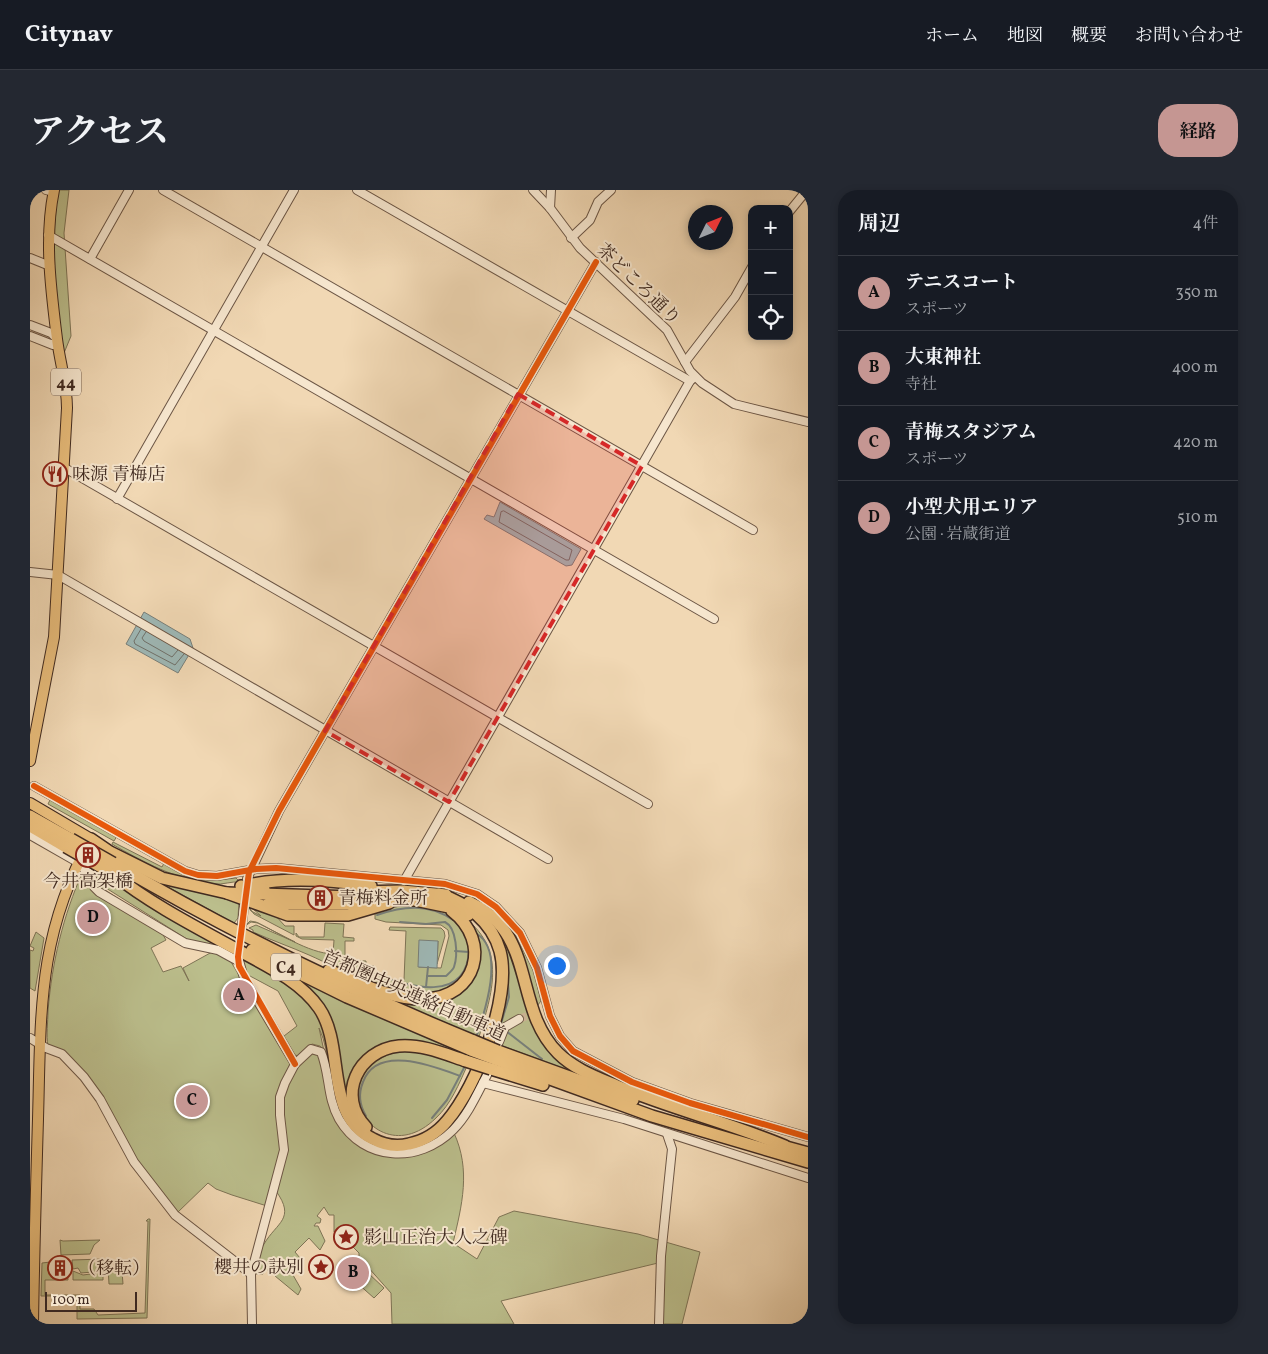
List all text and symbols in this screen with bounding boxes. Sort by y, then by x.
text: Citynav [25,18,113,52]
text: ホーム [925,24,979,49]
text: 地図 [1007,24,1043,49]
text: 概要 [1071,24,1107,49]
text: お問い合わせ [1135,24,1243,49]
button: 経路 [1158,104,1238,157]
text: アクセス [30,110,169,158]
north arrow [688,205,733,250]
map controls [748,205,793,340]
button: + [748,205,793,250]
text: 周辺 [858,210,900,239]
text: 4件 [1192,213,1218,235]
street label: 茶どころ通り [590,239,685,332]
button: − [748,250,793,295]
text: テニスコート [905,270,1018,296]
text: A [868,282,880,304]
text: 350 m [1175,282,1218,304]
button: locate [748,295,793,340]
text: スポーツ [905,299,968,321]
text: 大東神社 [905,345,981,371]
text: B [869,357,879,379]
text: 400 m [1172,357,1218,379]
road number: 44 [51,368,81,396]
text: 寺社 [905,374,937,396]
text: 青梅スタジアム [905,420,1037,446]
text: C [869,432,879,454]
text: 420 m [1173,432,1218,454]
text: スポーツ [905,449,968,471]
restaurant icon: 味源 青梅店 [42,461,68,487]
place label: 味源 青梅店 [72,463,166,488]
text: 小型犬用エリア [905,495,1038,521]
text: D [868,507,880,529]
text: 510 m [1177,507,1218,529]
text: 公園 · 岩蔵街道 [905,524,1011,546]
building icon: 今井高架橋 [75,842,101,868]
place label: 今井高架橋 [43,870,133,895]
building icon: 青梅料金所 [307,885,333,911]
place label: 青梅料金所 [338,887,428,912]
pin: D [77,899,109,937]
street label: 首都圏中央連絡自動車道 [318,945,509,1048]
your location [544,953,570,979]
road number: C4 [271,954,301,980]
pin: A [223,977,255,1015]
pin: C [176,1082,208,1120]
place icon: 影山正治大人之碑 [333,1224,359,1250]
place label: 影山正治大人之碑 [364,1226,508,1251]
place icon: 櫻井の訣別 [308,1254,334,1280]
pin: B [337,1254,369,1292]
building icon: （移転） [47,1255,73,1281]
place label: 櫻井の訣別 [214,1256,304,1281]
place label: （移転） [78,1257,150,1282]
scale bar [45,1289,138,1312]
text: 100 m [52,1291,90,1310]

